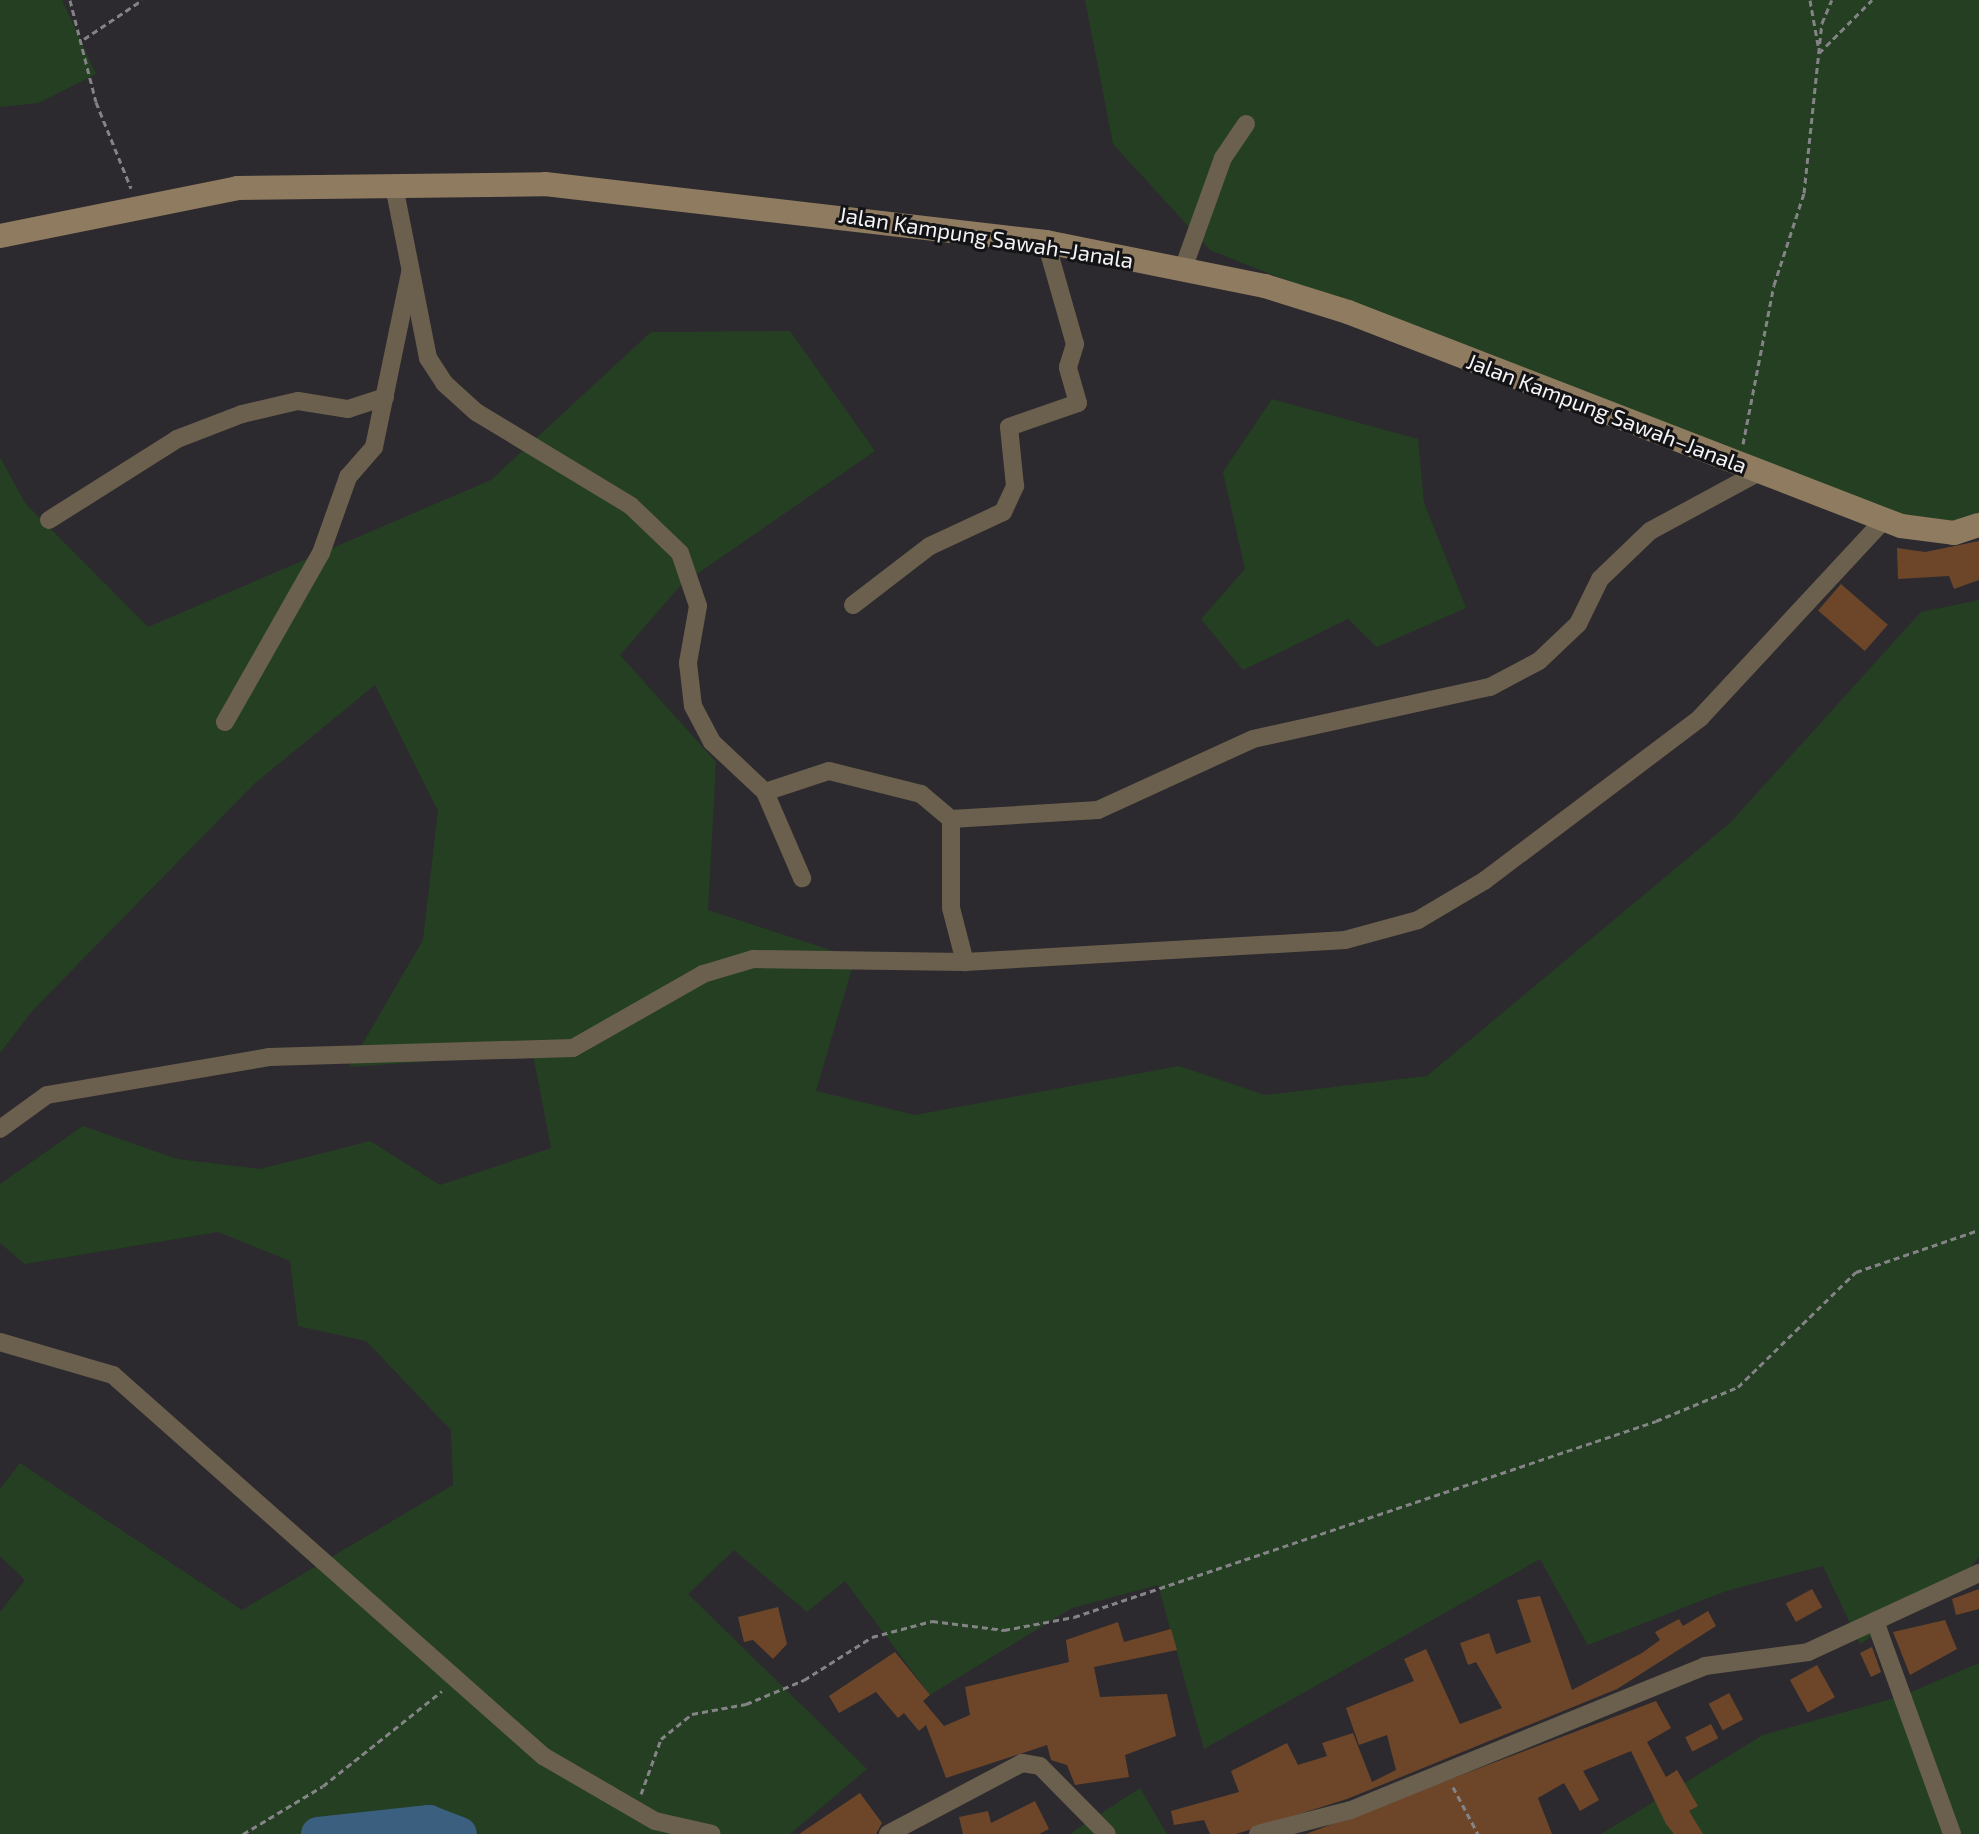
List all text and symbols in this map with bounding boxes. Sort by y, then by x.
street label: Jalan Kampung Sawah–Janala [837,201,1135,273]
street label: Jalan Kampung Sawah–Janala [1463,347,1751,479]

